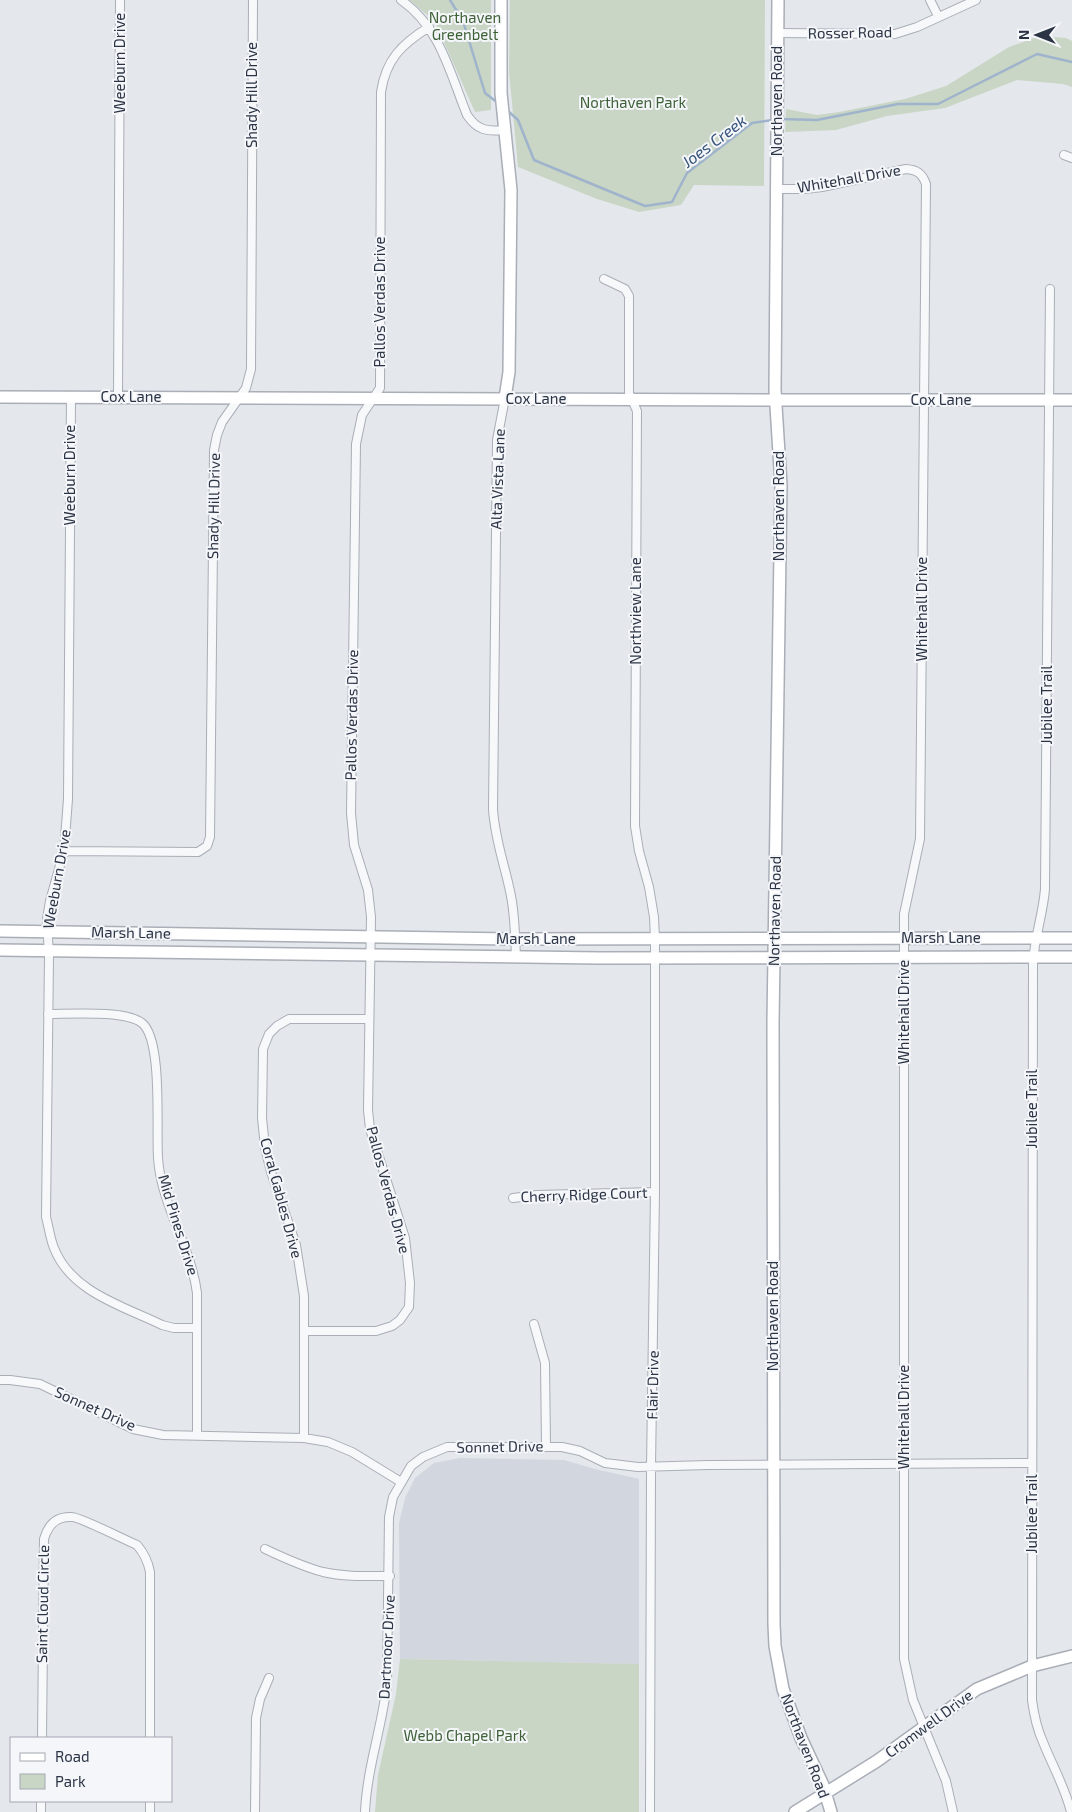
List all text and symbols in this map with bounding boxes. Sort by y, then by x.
park label: Northaven Greenbelt [429,8,501,43]
north arrow [1012,10,1062,60]
street label: Weeburn Drive [110,13,128,113]
street label: Rosser Road [808,22,892,42]
text: N [1015,30,1032,40]
street label: Shady Hill Drive [242,42,260,148]
street label: Northaven Road [767,46,785,156]
park label: Northaven Park [580,93,687,111]
water label: Joes Creek [677,110,750,172]
street label: Whitehall Drive [796,160,902,196]
street label: Pallos Verdas Drive [370,237,388,367]
street label: Cox Lane [101,387,161,405]
street label: Cox Lane [506,389,566,407]
street label: Cox Lane [911,390,971,408]
street label: Weeburn Drive [60,425,78,525]
street label: Alta Vista Lane [486,428,508,530]
street label: Northaven Road [769,451,787,561]
street label: Shady Hill Drive [203,453,223,559]
street label: Northview Lane [626,557,644,665]
street label: Whitehall Drive [912,557,930,661]
street label: Pallos Verdas Drive [341,649,361,781]
street label: Jubilee Trail [1037,665,1055,745]
street label: Weeburn Drive [38,828,74,930]
street label: Northaven Road [764,856,784,966]
street label: Marsh Lane [91,922,171,942]
street label: Marsh Lane [901,928,981,946]
street label: Marsh Lane [496,929,576,947]
street label: Whitehall Drive [894,960,912,1064]
street label: Jubilee Trail [1022,1069,1040,1149]
street label: Pallos Verdas Drive [363,1124,415,1255]
street label: Coral Gables Drive [257,1136,307,1260]
street label: Mid Pines Drive [155,1172,203,1277]
street label: Cherry Ridge Court [520,1183,648,1205]
street label: Northaven Road [763,1261,781,1371]
street label: Flair Drive [642,1350,662,1420]
street label: Whitehall Drive [894,1365,912,1469]
street label: Sonnet Drive [52,1382,139,1434]
street label: Sonnet Drive [456,1436,544,1456]
street label: Jubilee Trail [1022,1474,1040,1554]
street label: Saint Cloud Circle [32,1545,52,1663]
street label: Dartmoor Drive [374,1594,398,1700]
street label: Cromwell Drive [881,1685,976,1761]
street label: Northaven Road [778,1691,834,1800]
park label: Webb Chapel Park [404,1726,527,1744]
legend [10,1737,172,1802]
text: Road [55,1747,90,1765]
text: Park [55,1772,86,1790]

